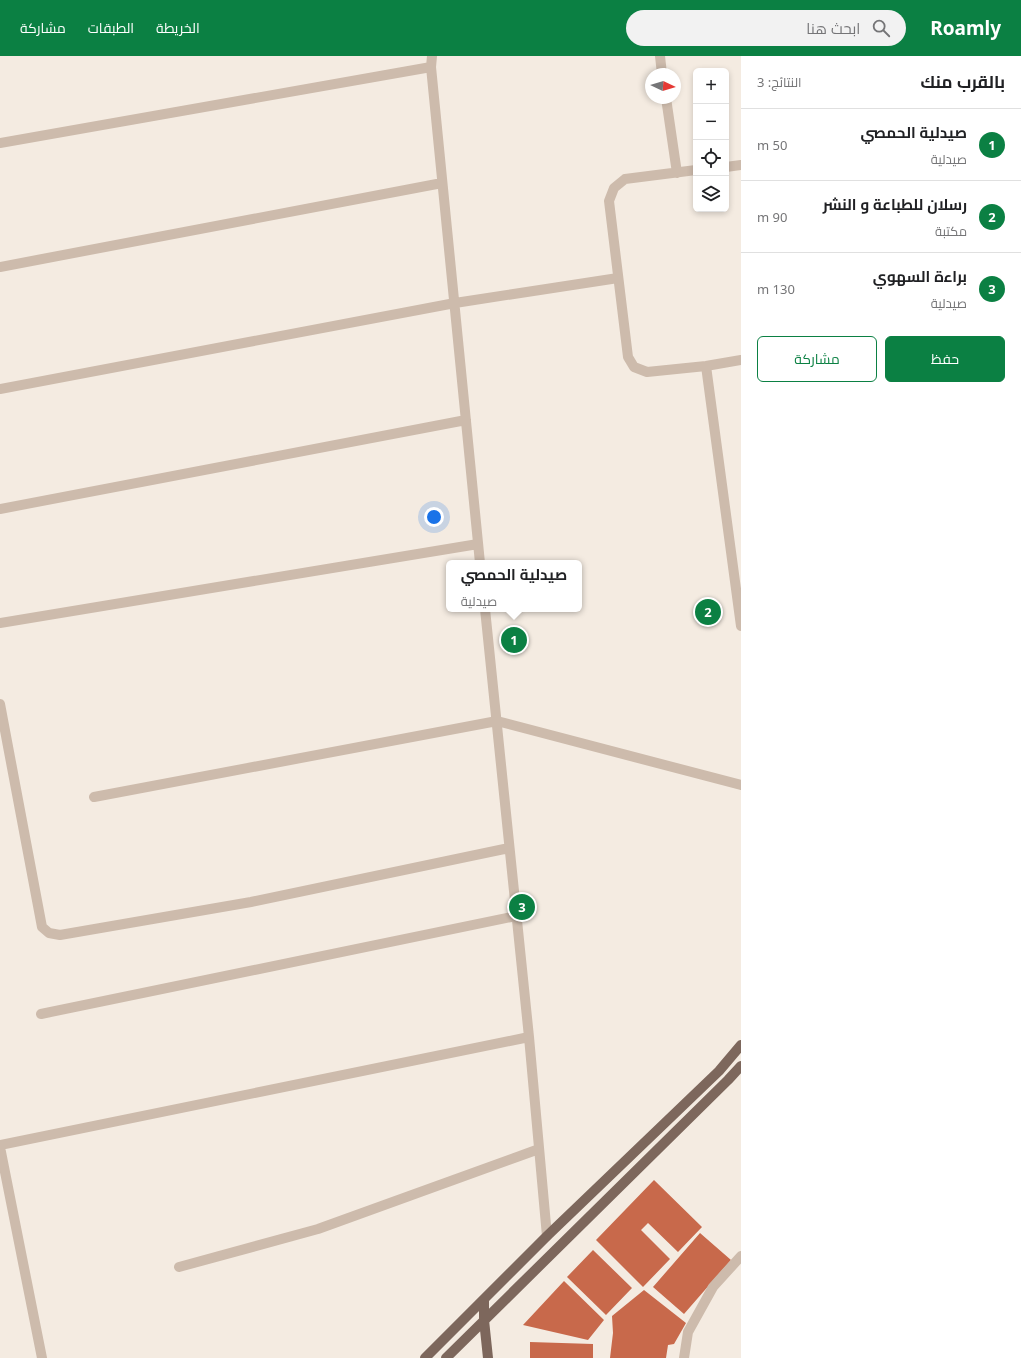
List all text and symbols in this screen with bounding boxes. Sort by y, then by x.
search box [626,10,906,46]
text: Roamly [930,15,1001,41]
icon: search [870,17,892,39]
text: مشاركة [20,18,66,37]
text: الطبقات [88,18,134,37]
text: الخريطة [156,18,200,37]
text: ابحث هنا [806,18,860,38]
north arrow [645,68,681,104]
map controls [693,68,729,212]
button: + [693,68,729,104]
text: بالقرب منك [920,70,1005,93]
text: النتائج: 3 [757,73,802,91]
button: − [693,104,729,140]
text: صيدلية الحمصي [861,122,967,142]
text: 50 m [757,136,787,154]
text: 1 [988,136,996,154]
button: locate [693,140,729,176]
text: صيدلية [931,150,967,168]
button: layers [693,176,729,212]
text: رسلان للطباعة و النشر [823,194,967,214]
text: 90 m [757,208,787,226]
text: 2 [988,208,996,226]
text: مكتبة [935,222,967,240]
text: براءة السهوي [873,266,967,286]
text: 130 m [757,280,795,298]
text: 3 [988,280,996,298]
text: صيدلية [931,294,967,312]
button: مشاركة [757,336,877,382]
button: حفظ [885,336,1005,382]
your location [424,507,444,527]
popup [446,560,582,612]
text: صيدلية الحمصي [461,564,567,584]
text: صيدلية [461,592,497,610]
pin: 2 [695,597,721,627]
pin: 1 [501,625,527,655]
pin: 3 [509,892,535,922]

